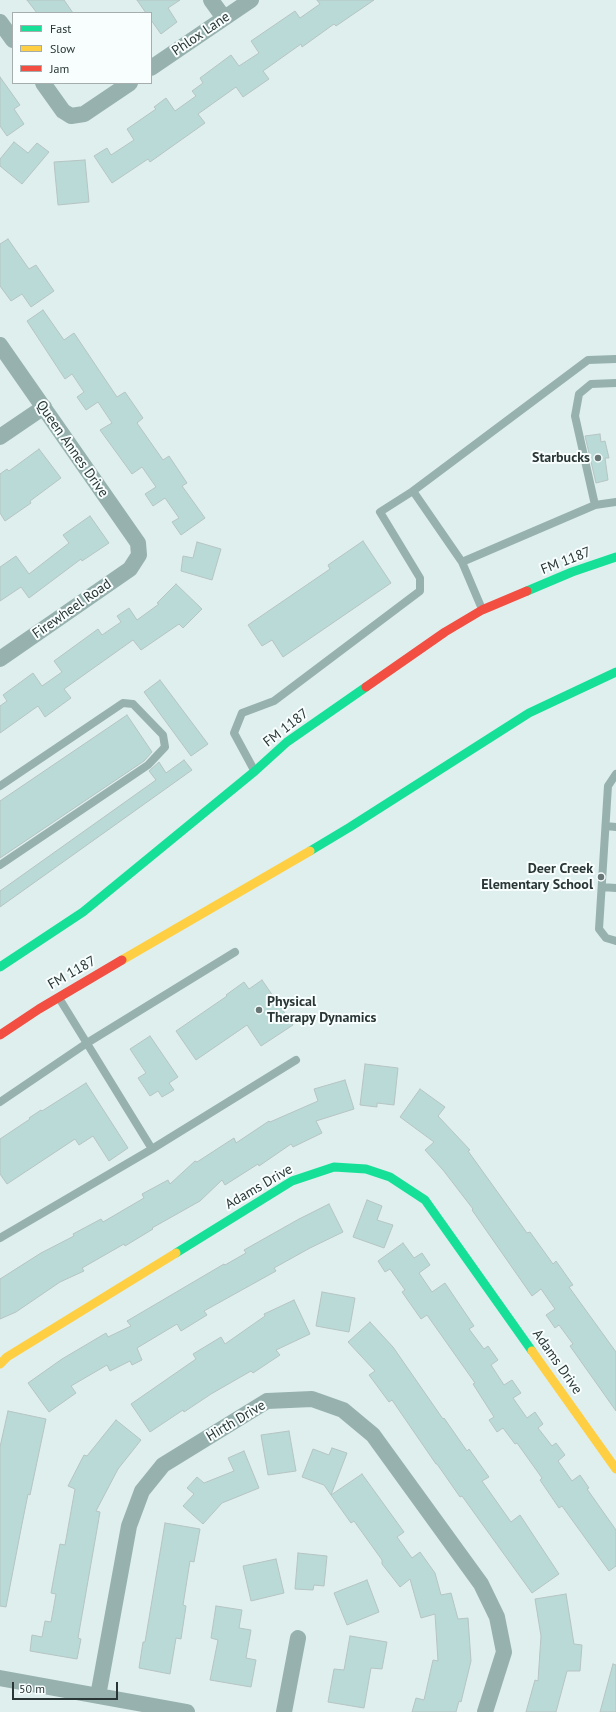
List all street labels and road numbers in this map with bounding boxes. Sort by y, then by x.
street label: Phlox Lane [169,8,233,60]
street label: Queen Annes Drive [32,397,112,501]
street label: FM 1187 [538,544,594,578]
street label: Firewheel Road [29,576,115,642]
street label: FM 1187 [260,705,312,751]
street label: FM 1187 [45,953,99,993]
street label: Adams Drive [222,1161,296,1213]
street label: Adams Drive [529,1326,585,1398]
street label: Hirth Drive [203,1397,269,1445]

